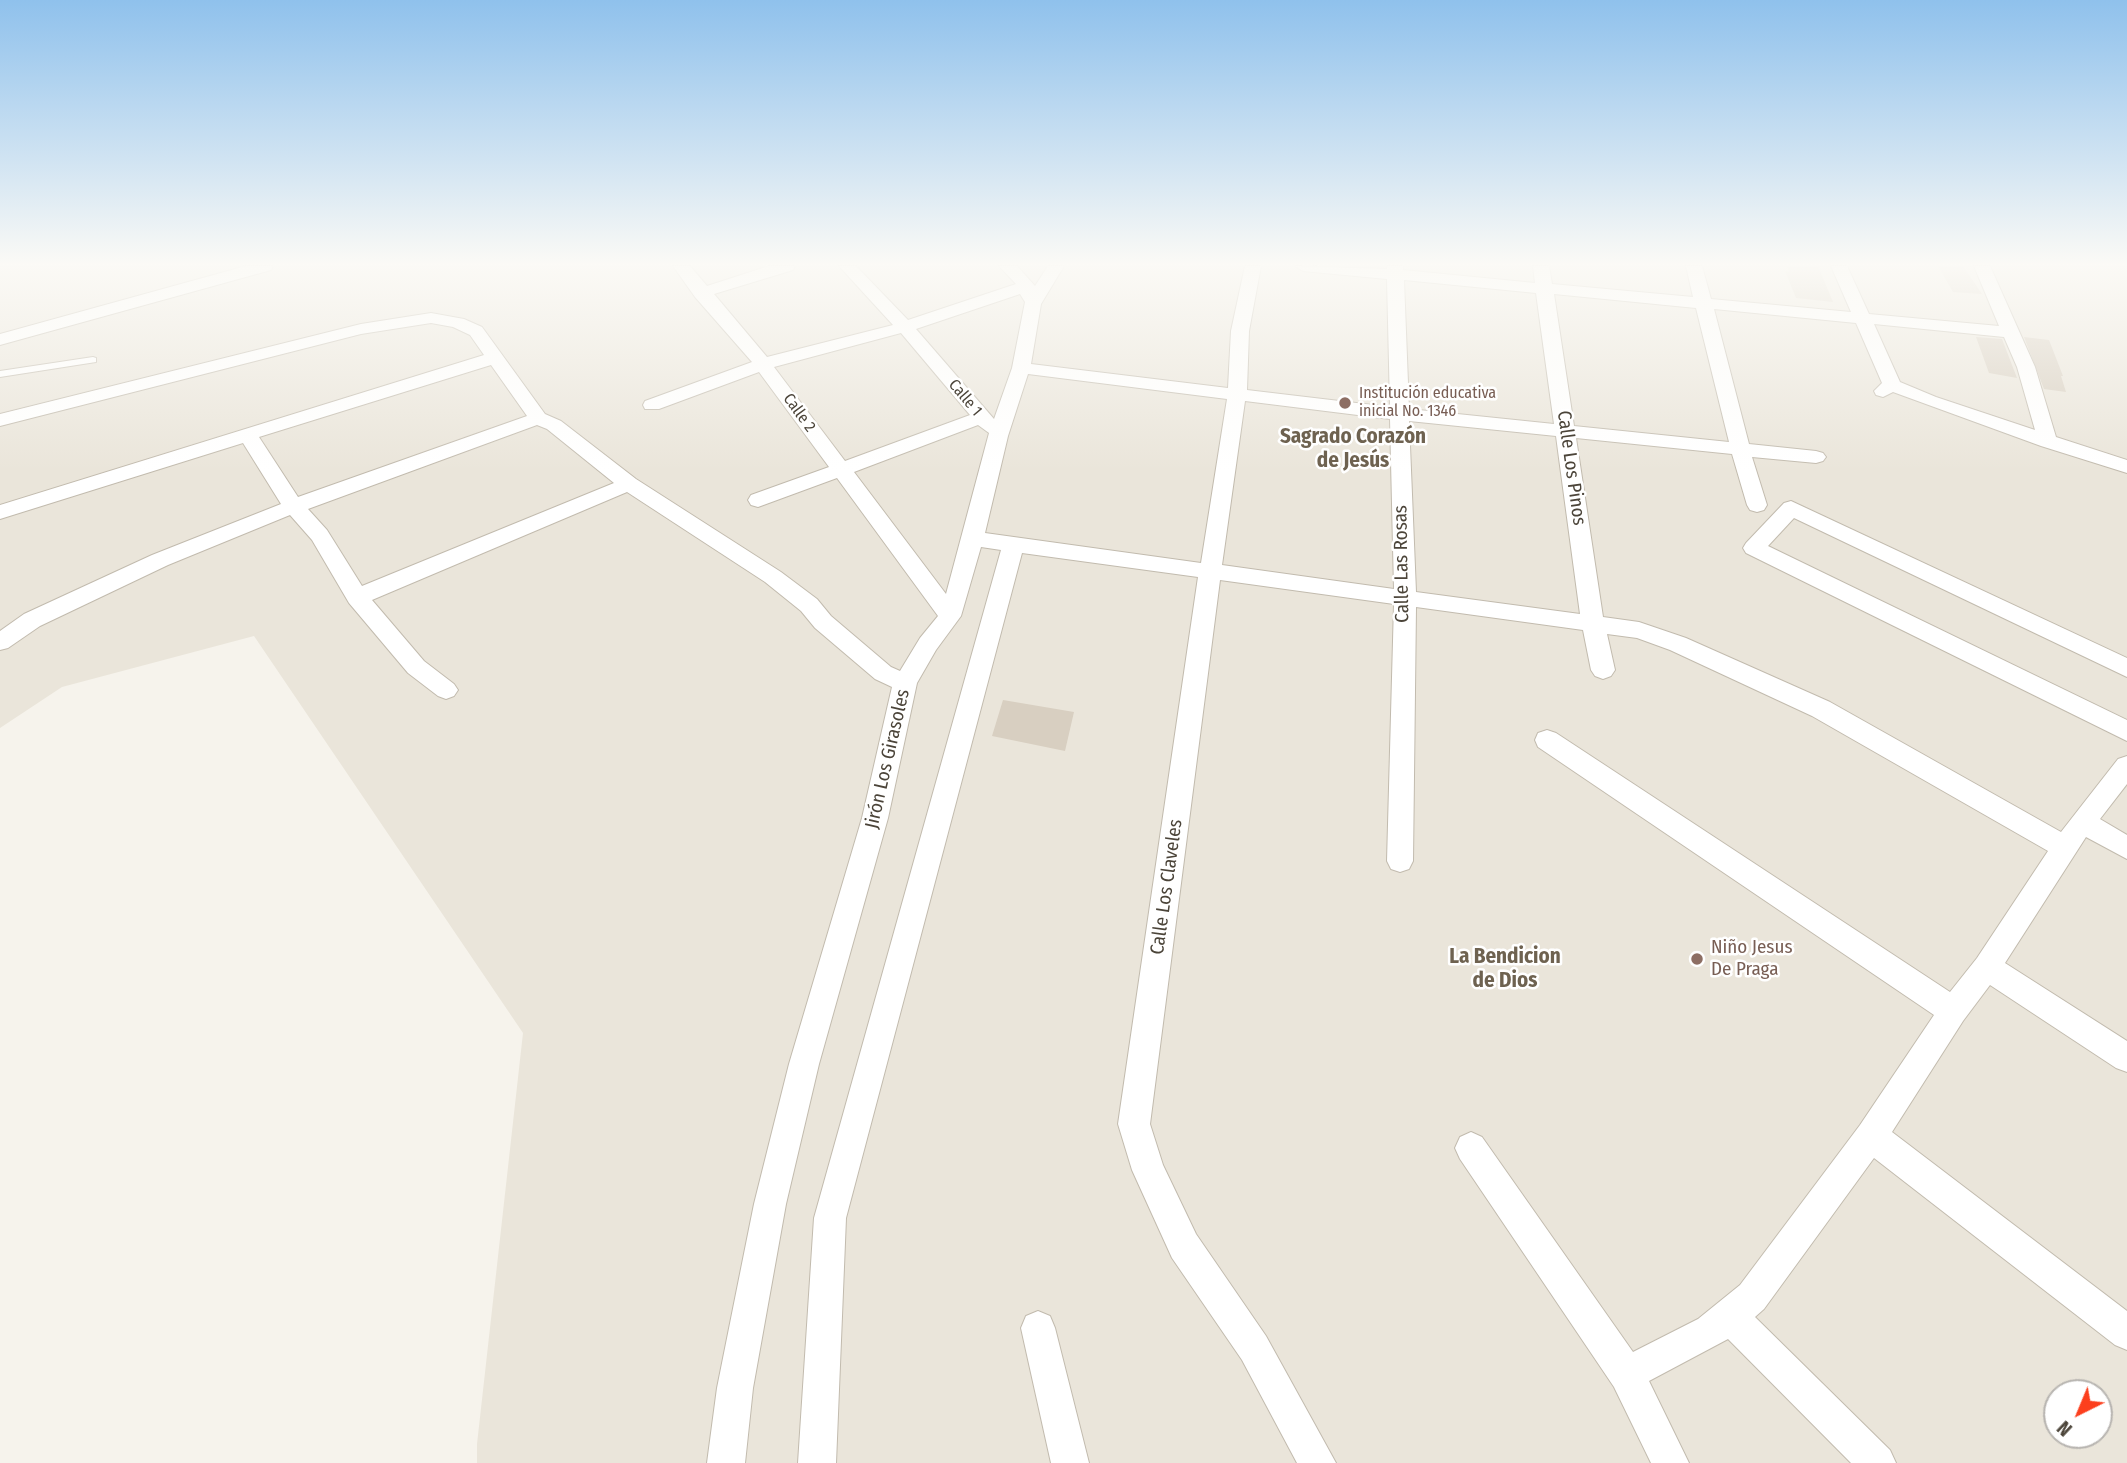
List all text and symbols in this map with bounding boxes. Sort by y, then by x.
street label: Calle 1 [944,376,986,420]
place label: Institución educativa inicial No. 1346 [1359,384,1496,422]
street label: Calle 2 [779,390,819,436]
marker: Institución educativa inicial No. 1346 [1337,395,1353,411]
street label: Calle Los Pinos [1552,409,1590,527]
district label: Sagrado Corazón de Jesús [1280,424,1426,474]
street label: Calle Las Rosas [1390,505,1414,623]
street label: Jirón Los Girasoles [861,687,915,831]
street label: Calle Los Claveles [1146,818,1188,956]
place label: Niño Jesus De Praga [1711,937,1793,981]
district label: La Bendicion de Dios [1449,944,1561,994]
marker: Niño Jesus De Praga [1689,951,1705,967]
north arrow [2043,1379,2113,1449]
text: N [2053,1416,2077,1441]

